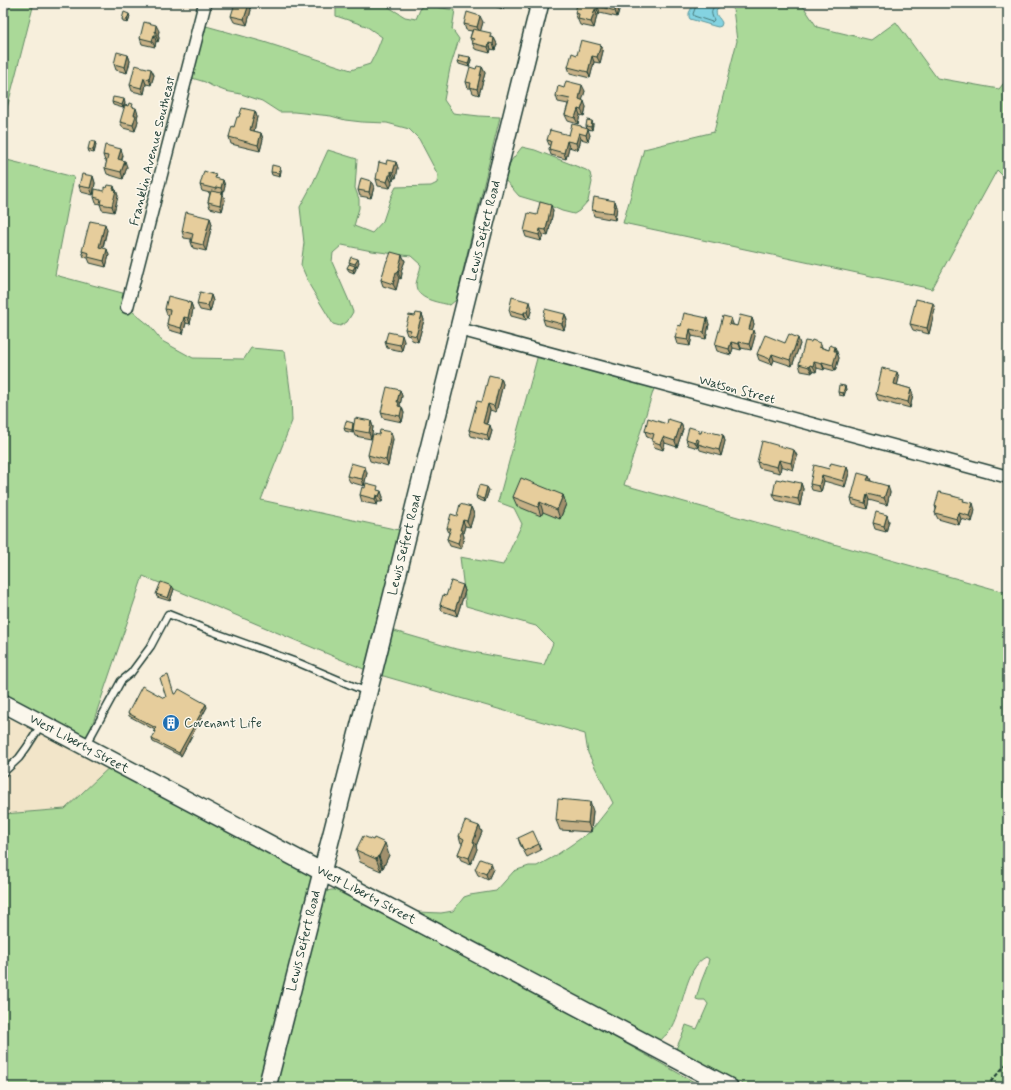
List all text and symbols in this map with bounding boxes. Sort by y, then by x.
street label: Franklin Avenue Southeast [126,74,180,228]
street label: Lewis Seifert Road [463,179,505,283]
street label: Watson Street [697,372,777,408]
street label: Lewis Seifert Road [384,493,426,597]
street label: West Liberty Street [26,710,132,778]
building icon: Covenant Life [161,713,181,733]
place label: Covenant Life [184,715,262,732]
street label: West Liberty Street [313,861,419,929]
street label: Lewis Seifert Road [283,889,325,993]

